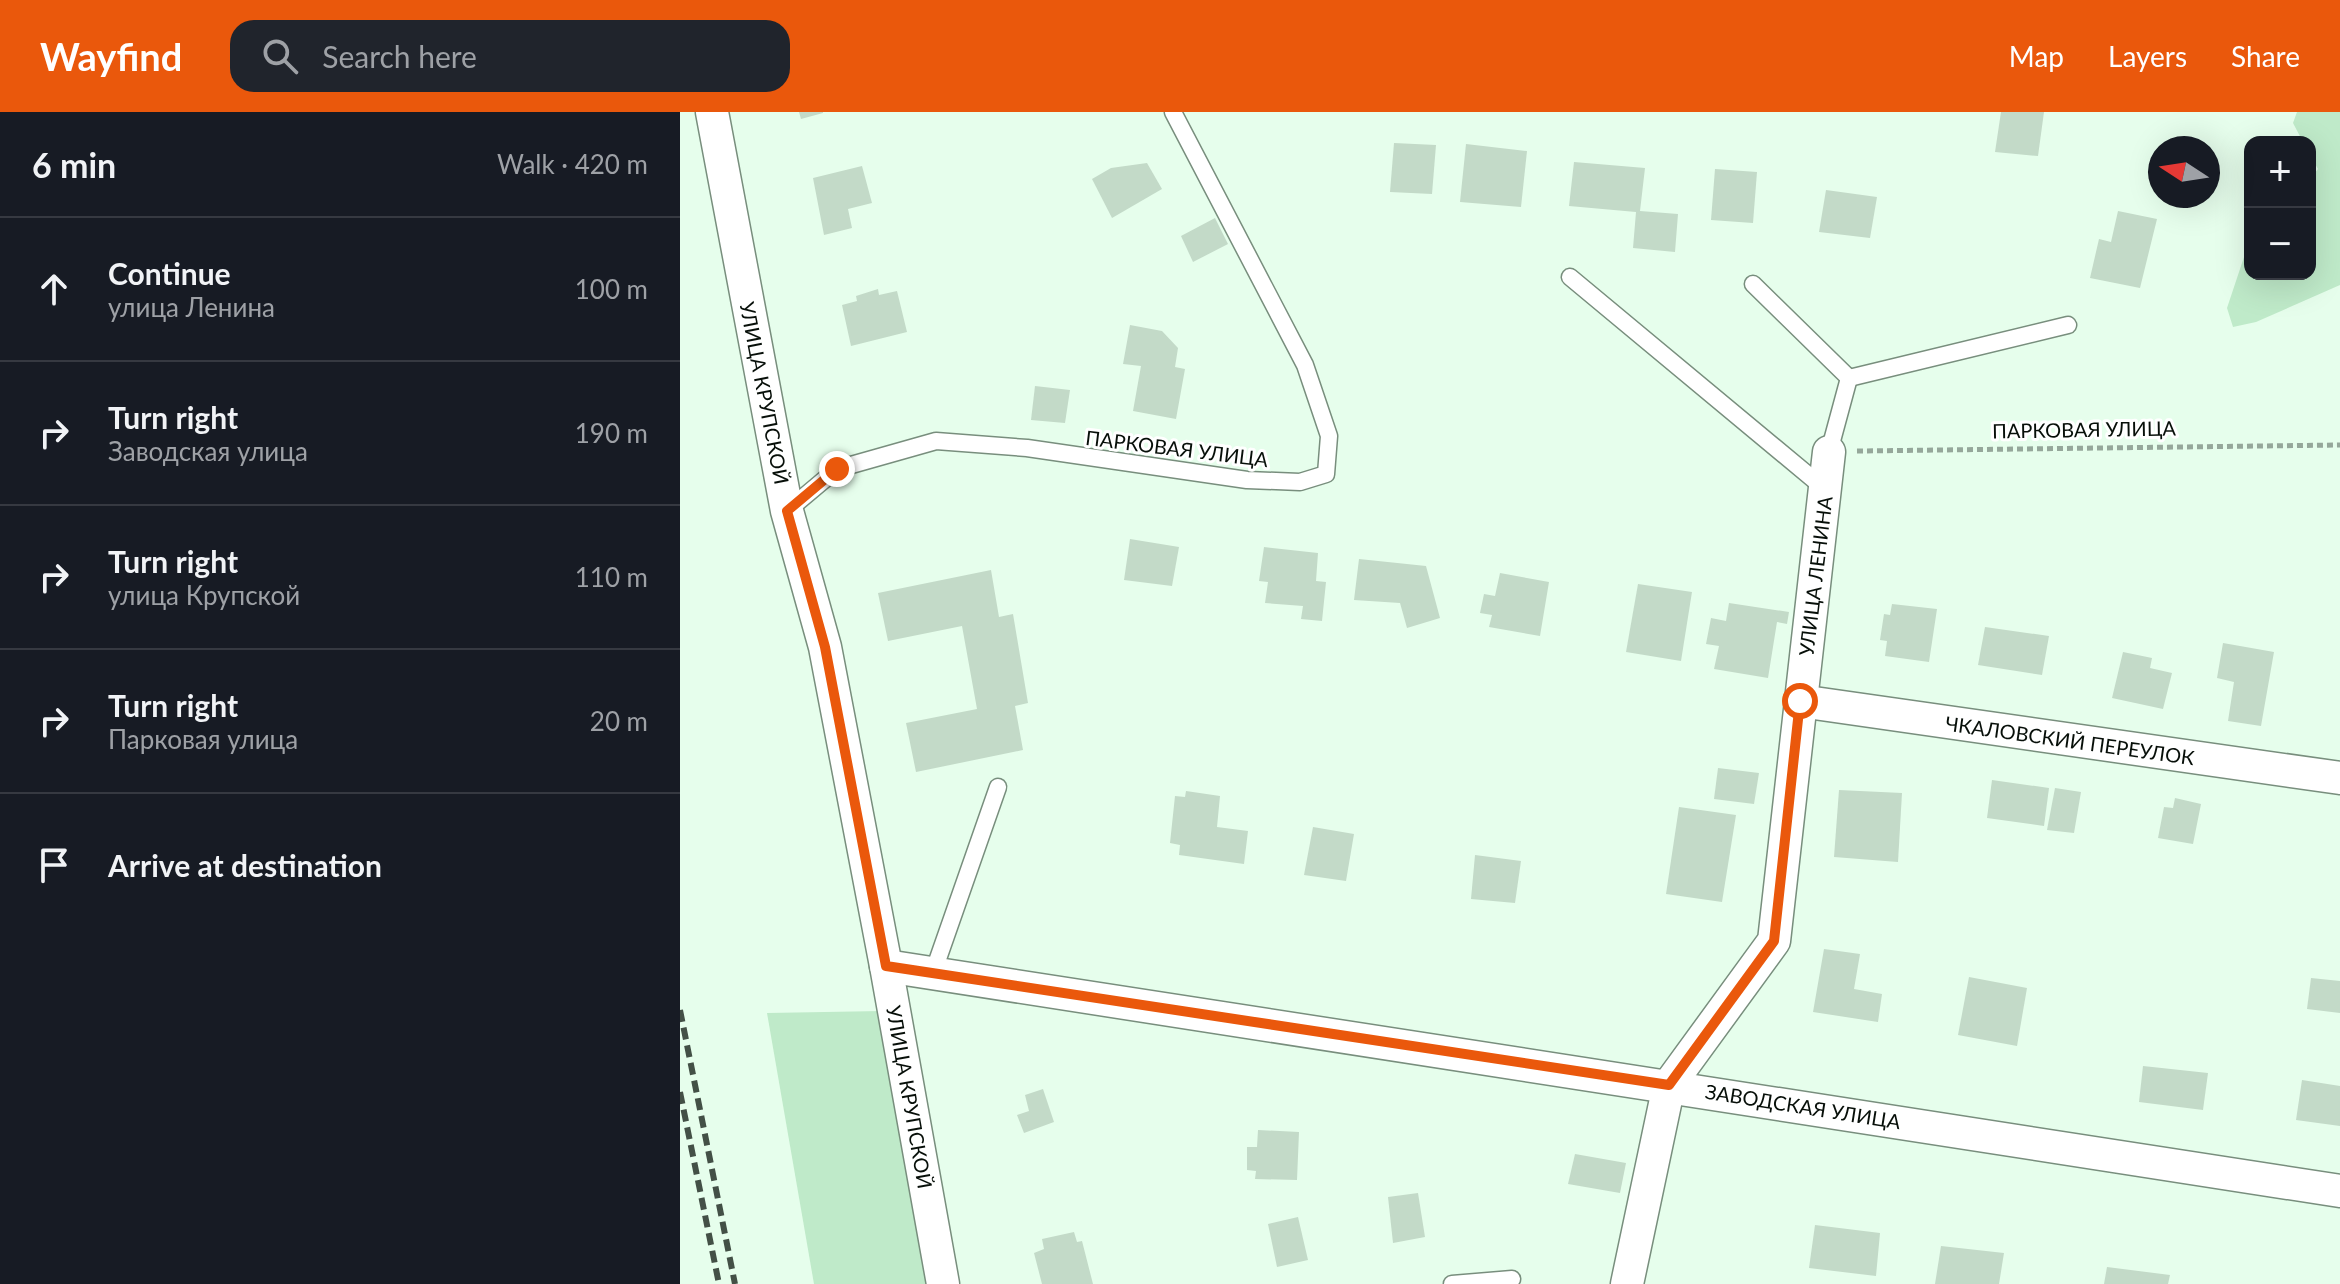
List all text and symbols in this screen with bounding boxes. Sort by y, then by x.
search box [230,20,790,92]
text: Wayfind [40,33,182,79]
icon: search [258,34,302,78]
text: Search here [322,38,477,74]
text: Map [2009,39,2064,73]
text: Layers [2108,39,2187,73]
text: Share [2231,39,2300,73]
north arrow [2148,136,2220,208]
map controls [2244,136,2316,280]
button: + [2244,136,2316,208]
text: 6 min [32,144,116,185]
text: Walk · 420 m [497,148,648,180]
button: − [2244,208,2316,280]
text: Continue [108,255,231,291]
icon: ahead [32,267,76,311]
text: 100 m [575,273,648,305]
text: улица Ленина [108,291,275,323]
street label: УЛИЦА КРУПСКОЙ [736,300,794,486]
text: Turn right [108,399,238,435]
icon: right [32,411,76,455]
street label: ПАРКОВАЯ УЛИЦА [1992,415,2177,443]
text: 190 m [575,417,648,449]
street label: ПАРКОВАЯ УЛИЦА [1084,425,1270,471]
text: Заводская улица [108,435,308,467]
route end [819,451,855,487]
street label: УЛИЦА ЛЕНИНА [1793,494,1837,657]
text: Turn right [108,543,238,579]
icon: right [32,555,76,599]
text: 110 m [575,561,648,593]
text: улица Крупской [108,579,300,611]
route start [1782,683,1818,719]
text: Turn right [108,687,238,723]
icon: right [32,699,76,743]
text: 20 m [590,705,648,737]
street label: ЧКАЛОВСКИЙ ПЕРЕУЛОК [1944,711,2197,769]
text: Парковая улица [108,723,298,755]
icon: arrive [32,843,76,887]
text: Arrive at destination [108,847,382,883]
street label: УЛИЦА КРУПСКОЙ [882,1004,938,1190]
street label: ЗАВОДСКАЯ УЛИЦА [1704,1079,1903,1133]

